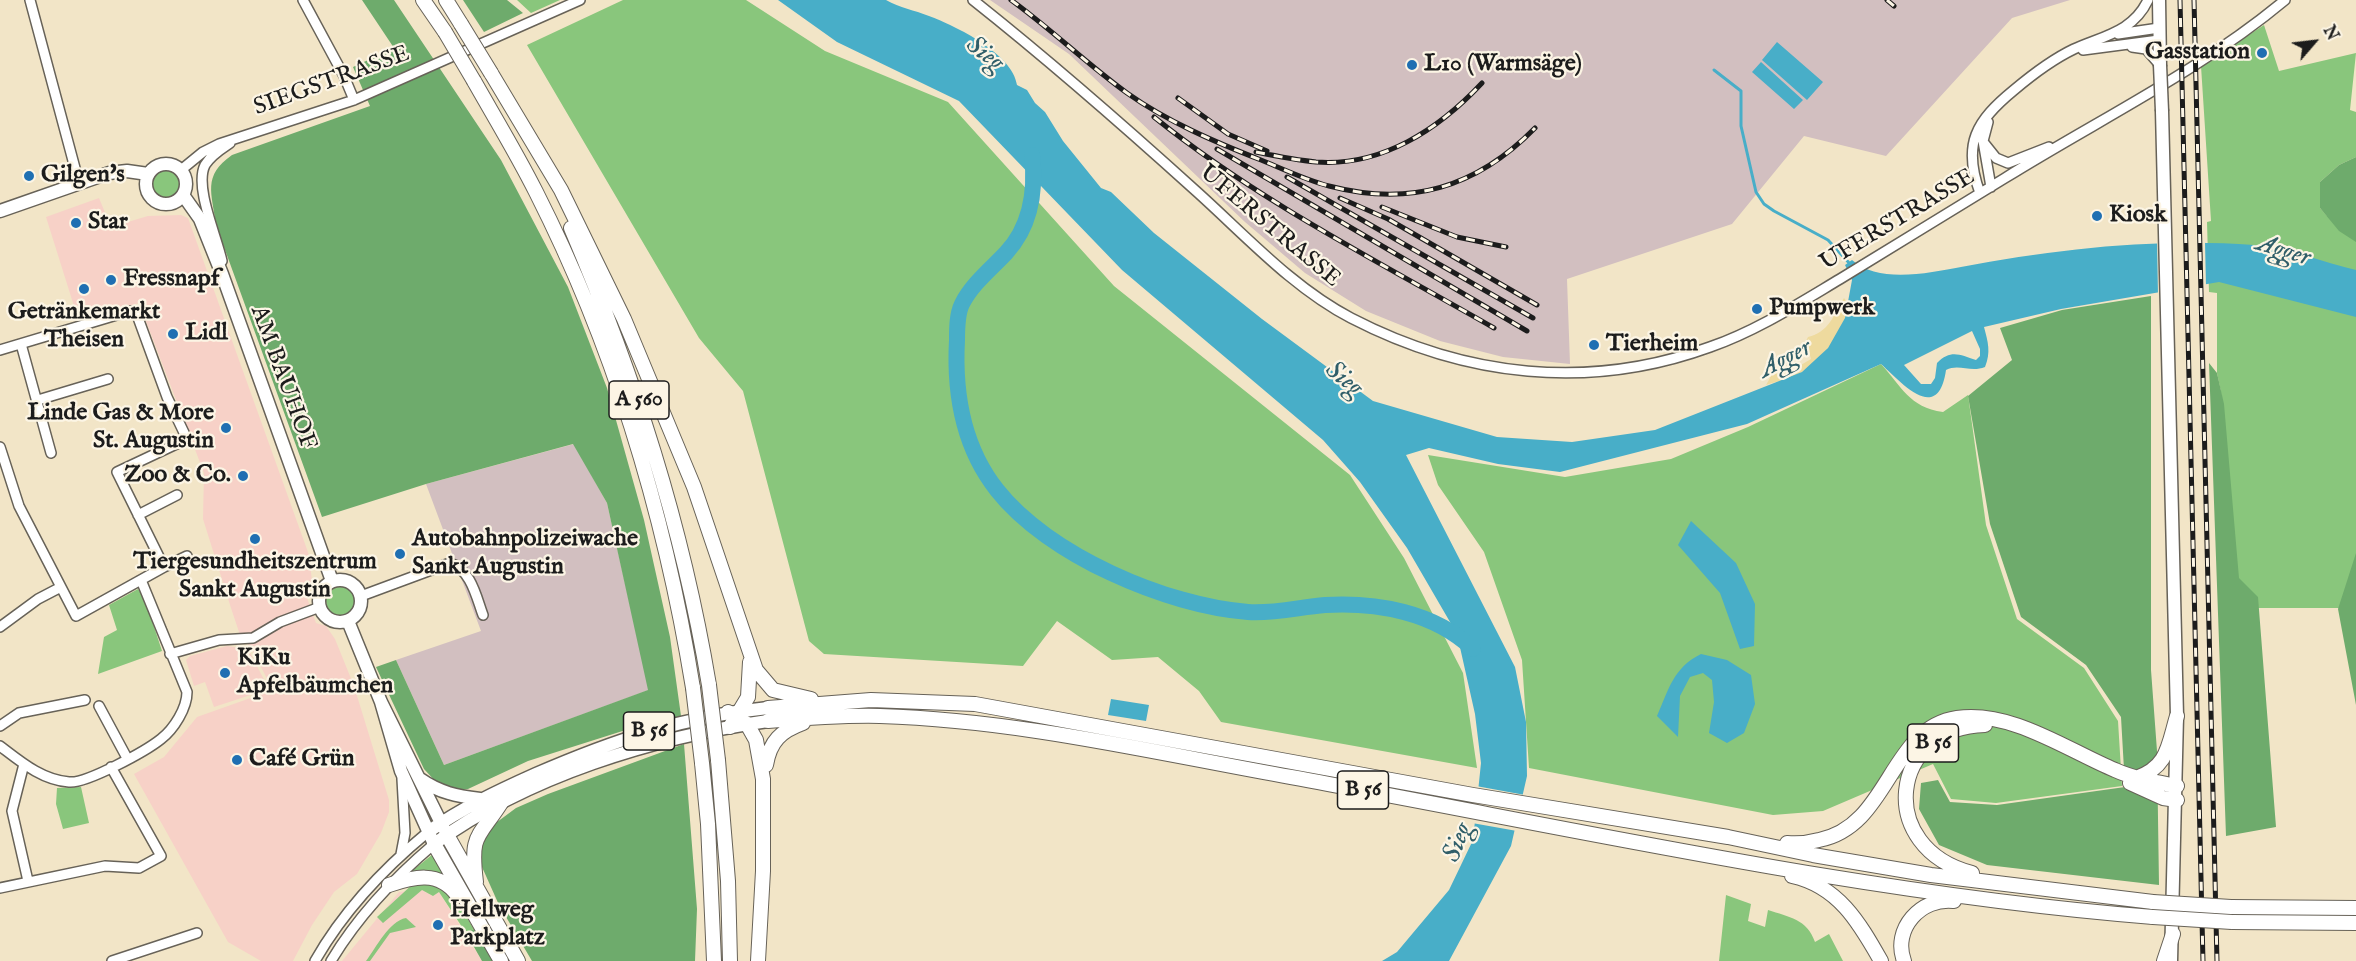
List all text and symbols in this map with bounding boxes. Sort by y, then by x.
north arrow [2284,12,2344,72]
text: N [2318,23,2342,44]
water label: Sieg [959,31,1009,79]
place label: Gasstation [2145,39,2250,67]
street label: SIEGSTRASSE [250,40,414,124]
marker: Gasstation [2255,46,2269,60]
place label: L10 (Warmsäge) [1424,51,1582,79]
marker: L10 (Warmsäge) [1405,58,1419,72]
street label: UFERSTRASSE [1192,160,1346,294]
place label: Gilgen's [41,162,125,190]
street label: UFERSTRASSE [1815,163,1981,279]
marker: Gilgen's [22,169,36,183]
place label: Kiosk [2109,202,2167,230]
place label: Star [88,209,128,237]
marker: Kiosk [2090,209,2104,223]
marker: Star [69,216,83,230]
water label: Agger [2252,229,2314,275]
place label: Fressnapf [123,266,219,294]
marker: Fressnapf [104,273,118,287]
marker: Getränkemarkt Theisen [77,282,91,296]
place label: Pumpwerk [1769,295,1875,323]
place label: Getränkemarkt Theisen [8,299,160,355]
street label: AM BAUHOF [243,302,321,454]
marker: Pumpwerk [1750,302,1764,316]
place label: Lidl [185,320,228,348]
marker: Lidl [166,327,180,341]
place label: Tierheim [1606,331,1698,359]
water label: Agger [1754,333,1818,387]
marker: Tierheim [1587,338,1601,352]
water label: Sieg [1318,356,1368,404]
road number: A 560 [609,381,669,419]
place label: Linde Gas & More St. Augustin [27,400,214,456]
marker: Linde Gas & More St. Augustin [219,421,233,435]
place label: Zoo & Co. [125,462,231,490]
marker: Zoo & Co. [236,469,250,483]
place label: Autobahnpolizeiwache Sankt Augustin [412,526,638,582]
marker: Tiergesundheitszentrum Sankt Augustin [248,532,262,546]
marker: Autobahnpolizeiwache Sankt Augustin [393,547,407,561]
place label: Tiergesundheitszentrum Sankt Augustin [133,549,377,605]
place label: KiKu Apfelbäumchen [237,645,393,701]
marker: KiKu Apfelbäumchen [218,666,232,680]
road number: B 56 [624,712,674,750]
road number: B 56 [1908,724,1958,762]
place label: Café Grün [249,746,355,774]
marker: Café Grün [230,753,244,767]
road number: B 56 [1338,771,1388,809]
water label: Sieg [1437,819,1481,867]
place label: Hellweg Parkplatz [450,897,545,953]
marker: Hellweg Parkplatz [431,918,445,932]

